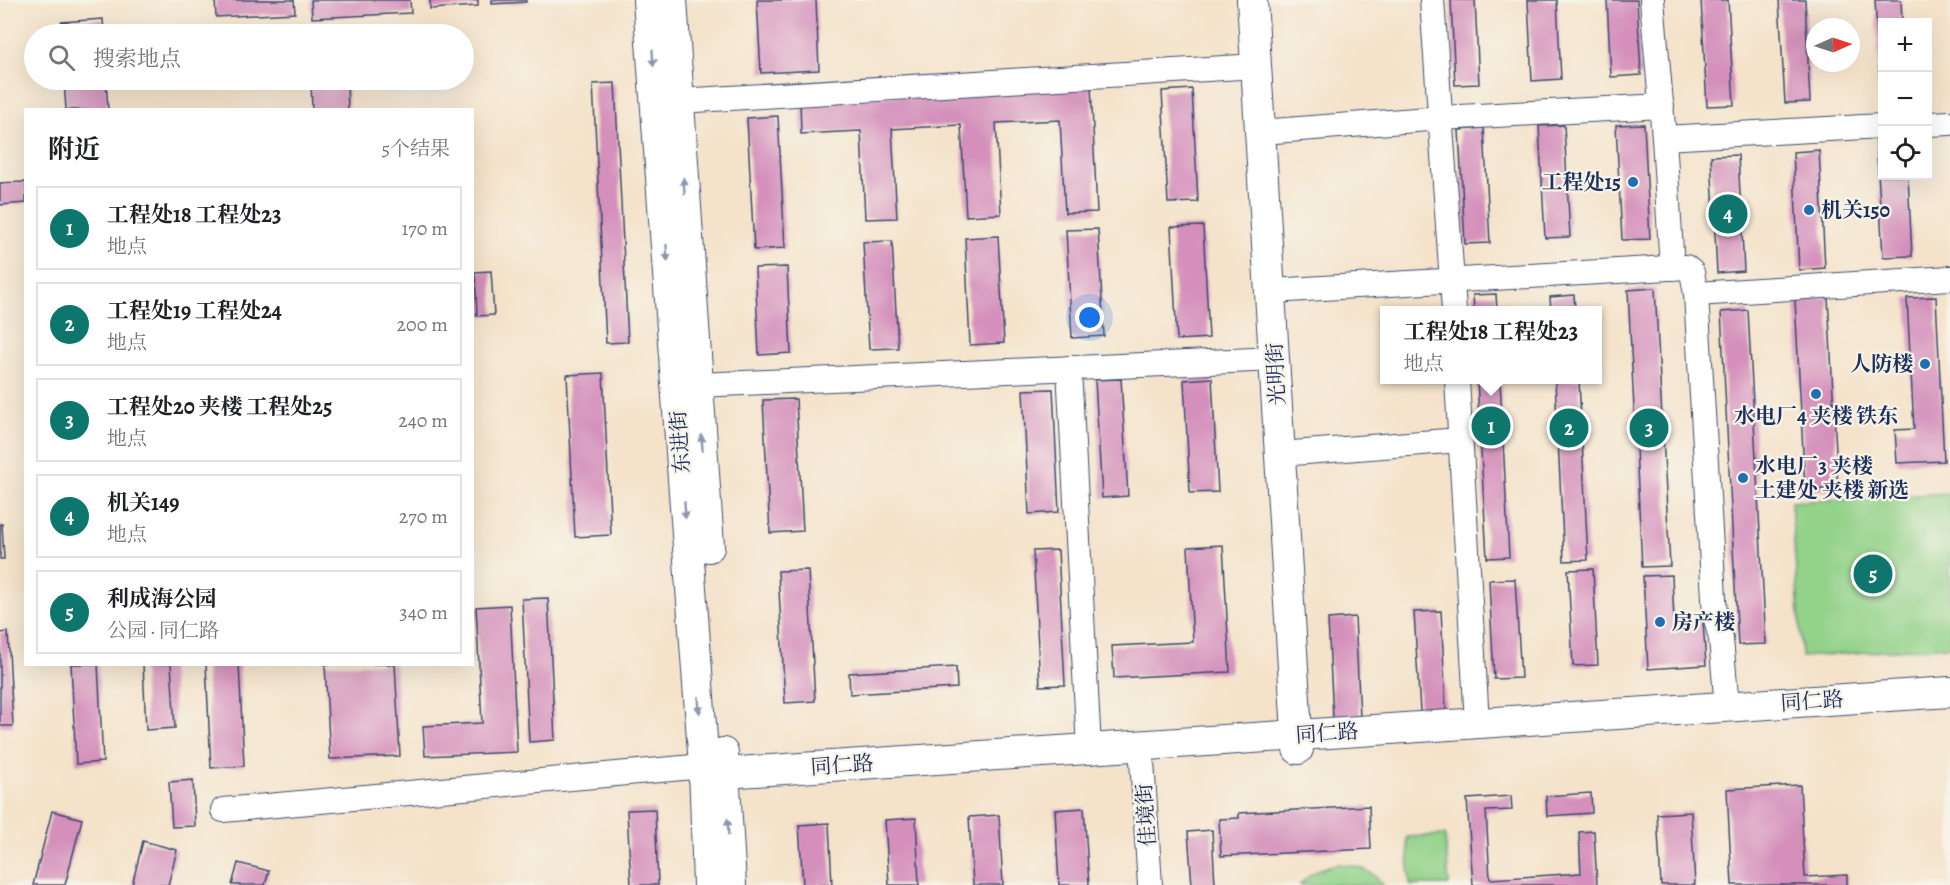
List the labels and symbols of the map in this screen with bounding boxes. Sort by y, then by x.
north arrow [1806,18,1860,72]
one-way arrow [648,49,657,68]
place label: 工程处15 [1542,168,1621,196]
marker: 工程处15 [1626,175,1640,189]
one-way arrow [680,177,689,196]
pin: 4 [1708,192,1748,236]
place label: 机关150 [1821,196,1890,224]
marker: 机关150 [1802,203,1816,217]
one-way arrow [662,243,671,262]
your location [1075,303,1104,332]
street label: 光明街 [1260,342,1292,406]
place label: 人防楼 [1850,350,1913,378]
marker: 人防楼 [1918,357,1932,371]
marker: 水电厂4 夹楼 铁东 [1809,387,1823,401]
place label: 水电厂4 夹楼 铁东 [1734,402,1898,430]
pin: 1 [1472,404,1510,448]
pin: 2 [1550,406,1588,450]
pin: 3 [1630,406,1668,450]
street label: 东进街 [664,410,696,474]
one-way arrow [697,434,706,453]
place label: 水电厂3 夹楼 土建处 夹楼 新选 [1755,452,1909,504]
marker: 水电厂3 夹楼 土建处 夹楼 新选 [1736,471,1750,485]
one-way arrow [680,501,690,520]
pin: 5 [1854,552,1892,596]
place label: 房产楼 [1672,608,1735,636]
marker: 房产楼 [1653,615,1667,629]
street label: 同仁路 [1780,685,1844,717]
one-way arrow [695,695,704,714]
street label: 同仁路 [1295,717,1359,749]
street label: 同仁路 [810,749,874,781]
street label: 佳境街 [1130,783,1162,847]
one-way arrow [723,817,732,836]

